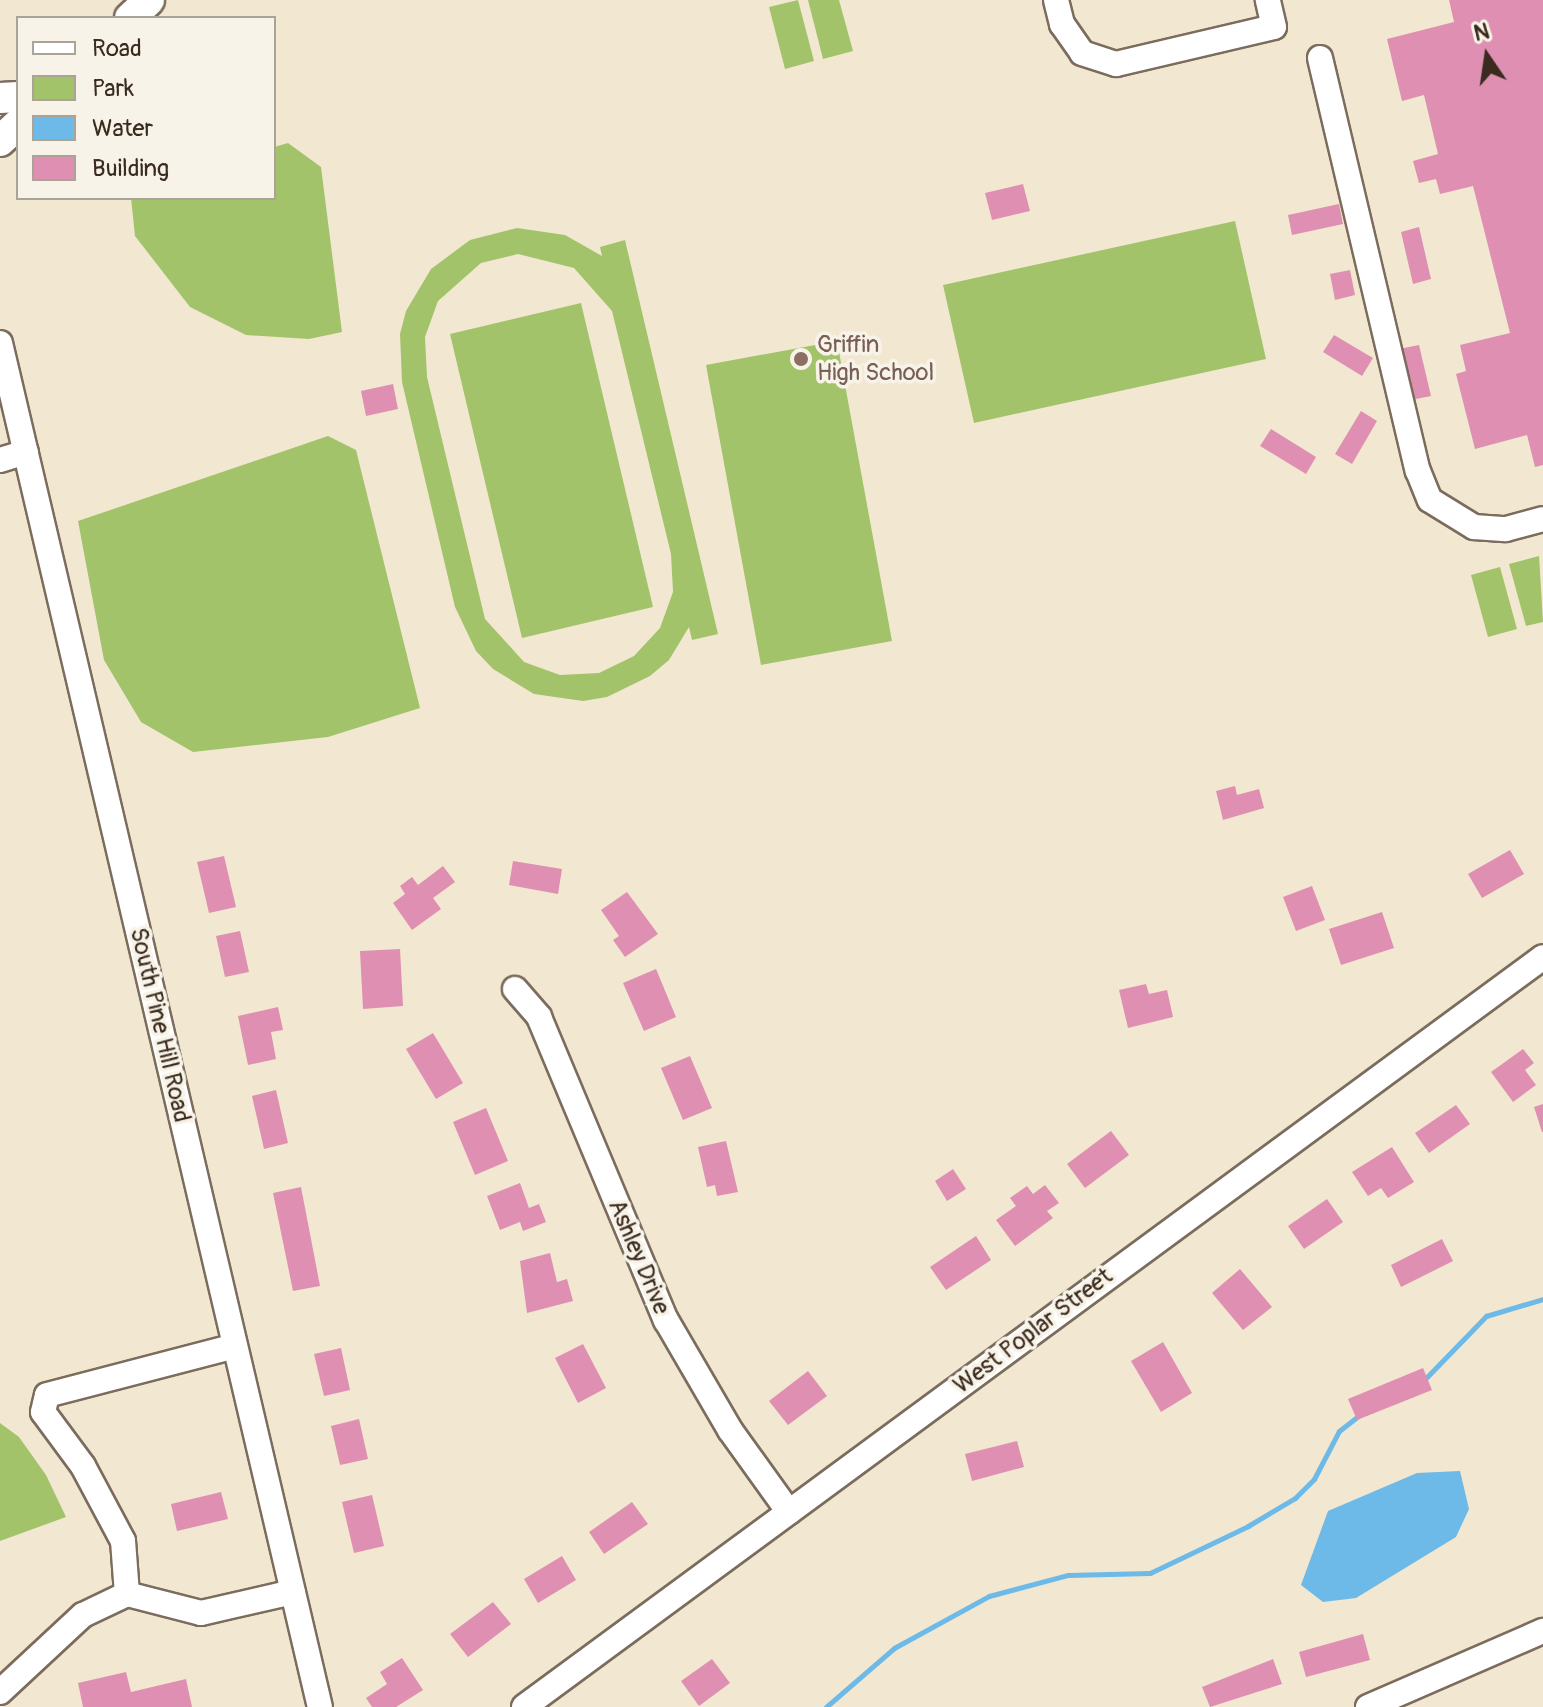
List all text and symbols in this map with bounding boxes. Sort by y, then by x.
legend [16,16,276,200]
north arrow [1447,16,1527,96]
text: N [1471,17,1492,48]
text: Road [92,34,142,63]
text: Park [92,74,134,103]
text: Water [92,114,153,143]
text: Building [92,154,169,183]
place label: Griffin High School [817,331,934,387]
marker: Griffin High School [792,350,810,368]
street label: South Pine Hill Road [124,925,196,1125]
street label: Ashley Drive [602,1195,676,1319]
street label: West Poplar Street [948,1262,1118,1400]

